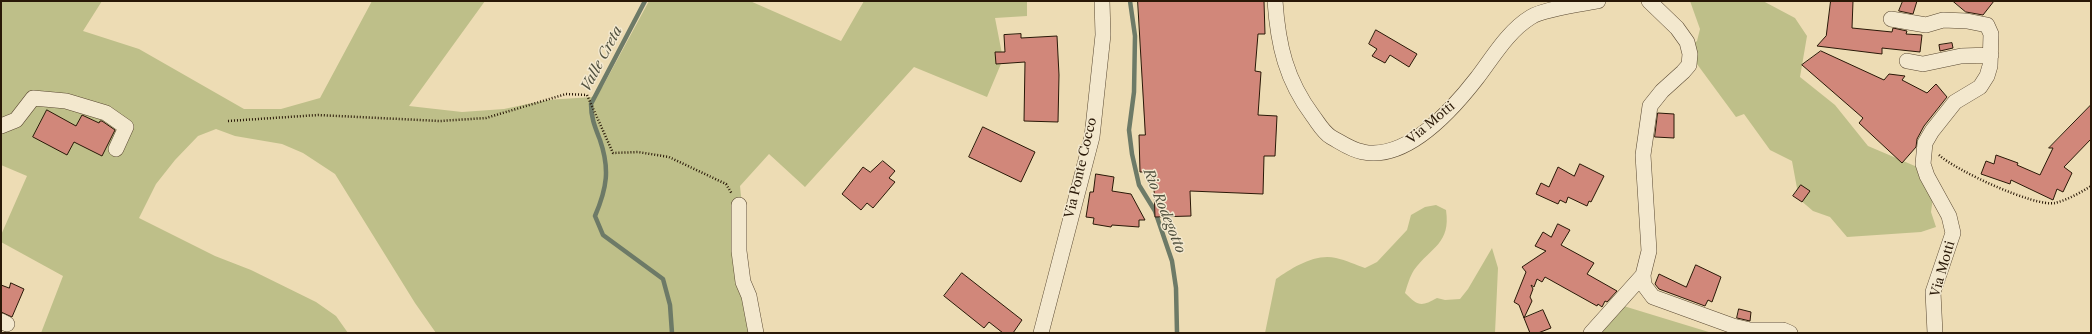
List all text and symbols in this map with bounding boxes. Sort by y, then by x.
water label: Valle Creta [578,23,626,95]
street label: Via Motti [1404,99,1458,147]
street label: Via Ponte Cocco [1062,116,1100,220]
water label: Rio Rodegotto [1139,166,1189,256]
street label: Via Motti [1928,239,1958,299]

